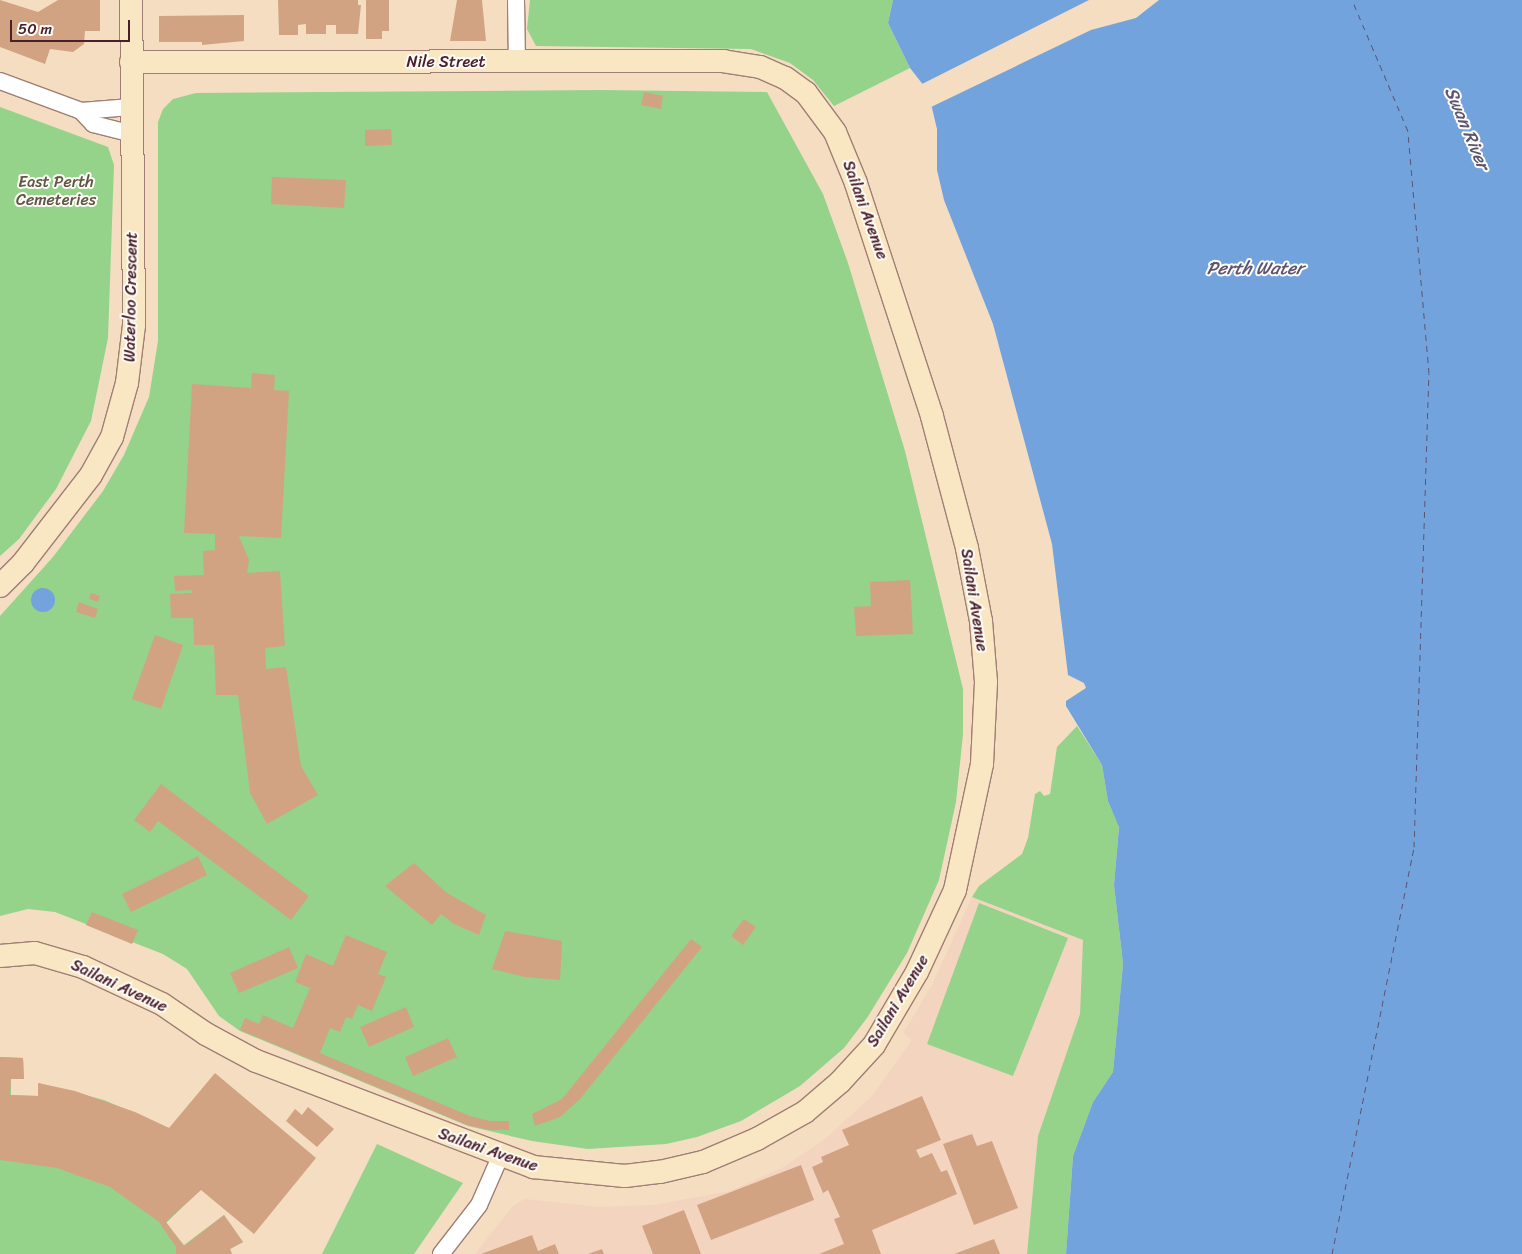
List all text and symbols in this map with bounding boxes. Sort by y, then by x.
scale bar [12,10,132,42]
text: 50 m [18,16,52,42]
street label: Nile Street [407,52,485,72]
water label: Swan River [1440,83,1494,173]
street label: Sailani Avenue [838,158,892,262]
park label: East Perth Cemeteries [16,172,96,210]
street label: Waterloo Crescent [120,231,142,363]
water label: Perth Water [1207,257,1303,279]
street label: Sailani Avenue [956,547,992,653]
street label: Sailani Avenue [863,952,933,1050]
street label: Sailani Avenue [68,955,170,1017]
street label: Sailani Avenue [436,1124,540,1176]

